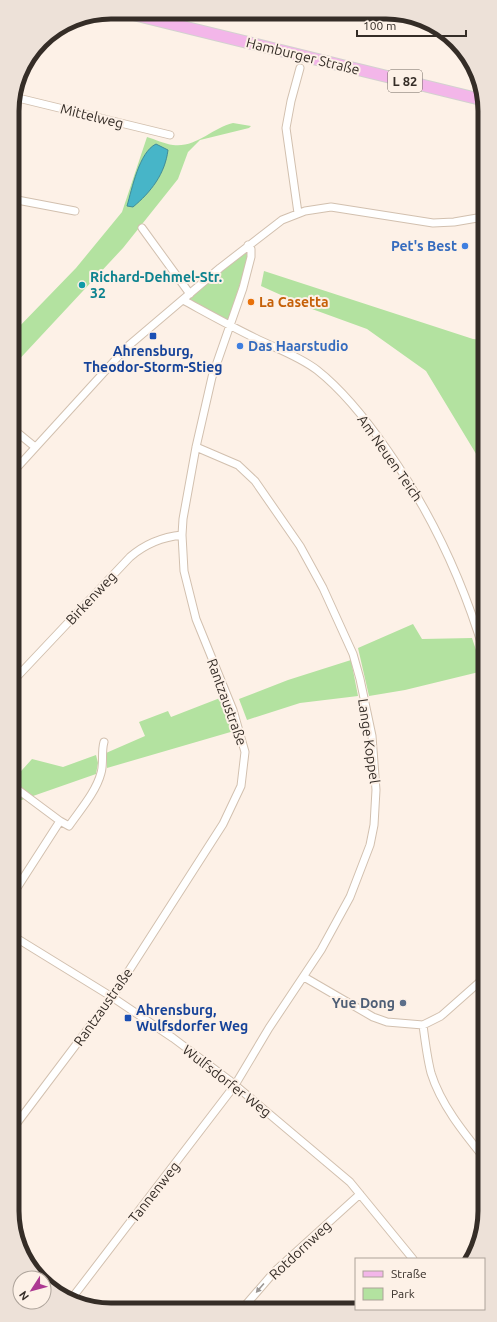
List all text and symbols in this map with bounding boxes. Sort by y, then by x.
scale bar [357,12,466,38]
text: 100 m [363,19,396,32]
street label: Hamburger Straße [245,34,361,78]
road number: L 82 [388,70,422,92]
street label: Mittelweg [59,100,125,132]
place label: Pet's Best [391,238,457,254]
marker: Pet's Best [460,241,470,251]
place label: Richard-Dehmel-Str. 32 [90,269,222,301]
marker: Richard-Dehmel-Str. 32 [77,280,87,290]
place label: La Casetta [259,294,329,310]
marker: La Casetta [246,297,256,307]
marker: Ahrensburg, Theodor-Storm-Stieg [148,331,158,341]
place label: Das Haarstudio [248,338,348,354]
marker: Das Haarstudio [235,341,245,351]
place label: Ahrensburg, Theodor-Storm-Stieg [84,343,222,375]
street label: Am Neuen Teich [354,412,426,504]
street label: Birkenweg [62,568,120,628]
street label: Rantzaustraße [204,656,250,748]
street label: Lange Koppel [355,697,383,785]
street label: Rantzaustraße [70,965,136,1049]
place label: Yue Dong [332,995,395,1011]
marker: Yue Dong [398,998,408,1008]
place label: Ahrensburg, Wulfsdorfer Weg [136,1002,248,1034]
marker: Ahrensburg, Wulfsdorfer Weg [123,1013,133,1023]
street label: Wulfsdorfer Weg [180,1042,274,1120]
street label: Tannenweg [125,1158,183,1226]
street label: Rotdornweg [266,1217,334,1283]
legend [355,1258,485,1310]
text: Straße [391,1267,427,1280]
north arrow [12,1270,52,1310]
one-way arrow [256,1283,265,1293]
text: Park [391,1287,415,1300]
text: N [17,1289,31,1303]

